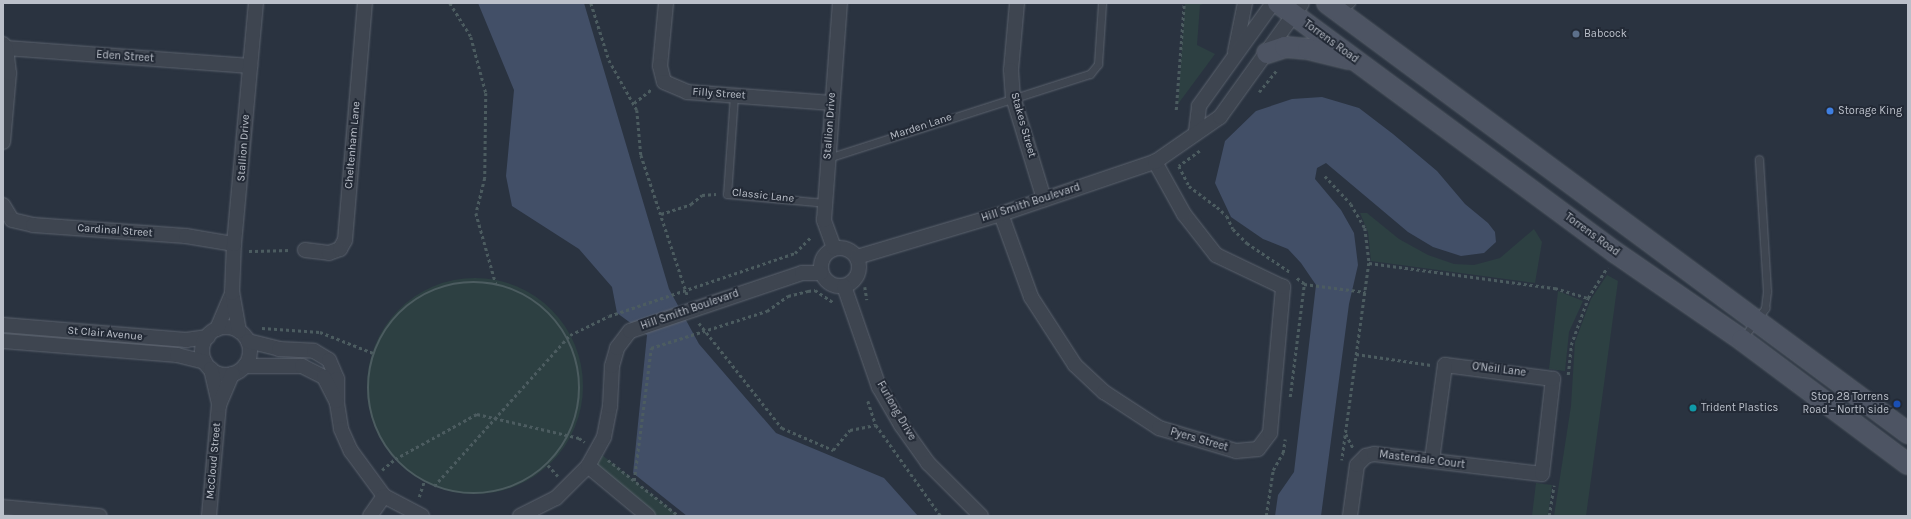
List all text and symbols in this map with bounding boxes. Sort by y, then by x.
street label: Torrens Road [1301,18,1361,66]
place label: Babcock [1584,27,1627,41]
marker: Babcock [1571,29,1581,39]
street label: Eden Street [96,48,154,66]
street label: Filly Street [692,86,746,102]
street label: Stakes Street [1007,91,1039,159]
street label: Stallion Drive [821,92,839,160]
street label: Cheltenham Lane [343,101,363,189]
place label: Storage King [1838,104,1902,118]
marker: Storage King [1825,106,1835,116]
street label: Marden Lane [888,111,954,143]
street label: Stallion Drive [235,114,253,182]
street label: Hill Smith Boulevard [980,181,1082,225]
street label: Classic Lane [731,186,795,206]
street label: Torrens Road [1562,211,1622,259]
street label: Cardinal Street [77,222,153,240]
street label: Hill Smith Boulevard [639,287,741,333]
street label: St Clair Avenue [67,324,143,344]
street label: O'Neil Lane [1471,360,1527,380]
street label: Furlong Drive [874,379,918,443]
place label: Stop 28 Torrens Road - North side [1803,391,1889,417]
marker: Stop 28 Torrens Road - North side [1892,399,1902,409]
place label: Trident Plastics [1701,401,1778,415]
marker: Trident Plastics [1688,403,1698,413]
street label: McCloud Street [204,422,224,500]
street label: Pyers Street [1169,425,1229,455]
street label: Masterdale Court [1378,448,1466,472]

